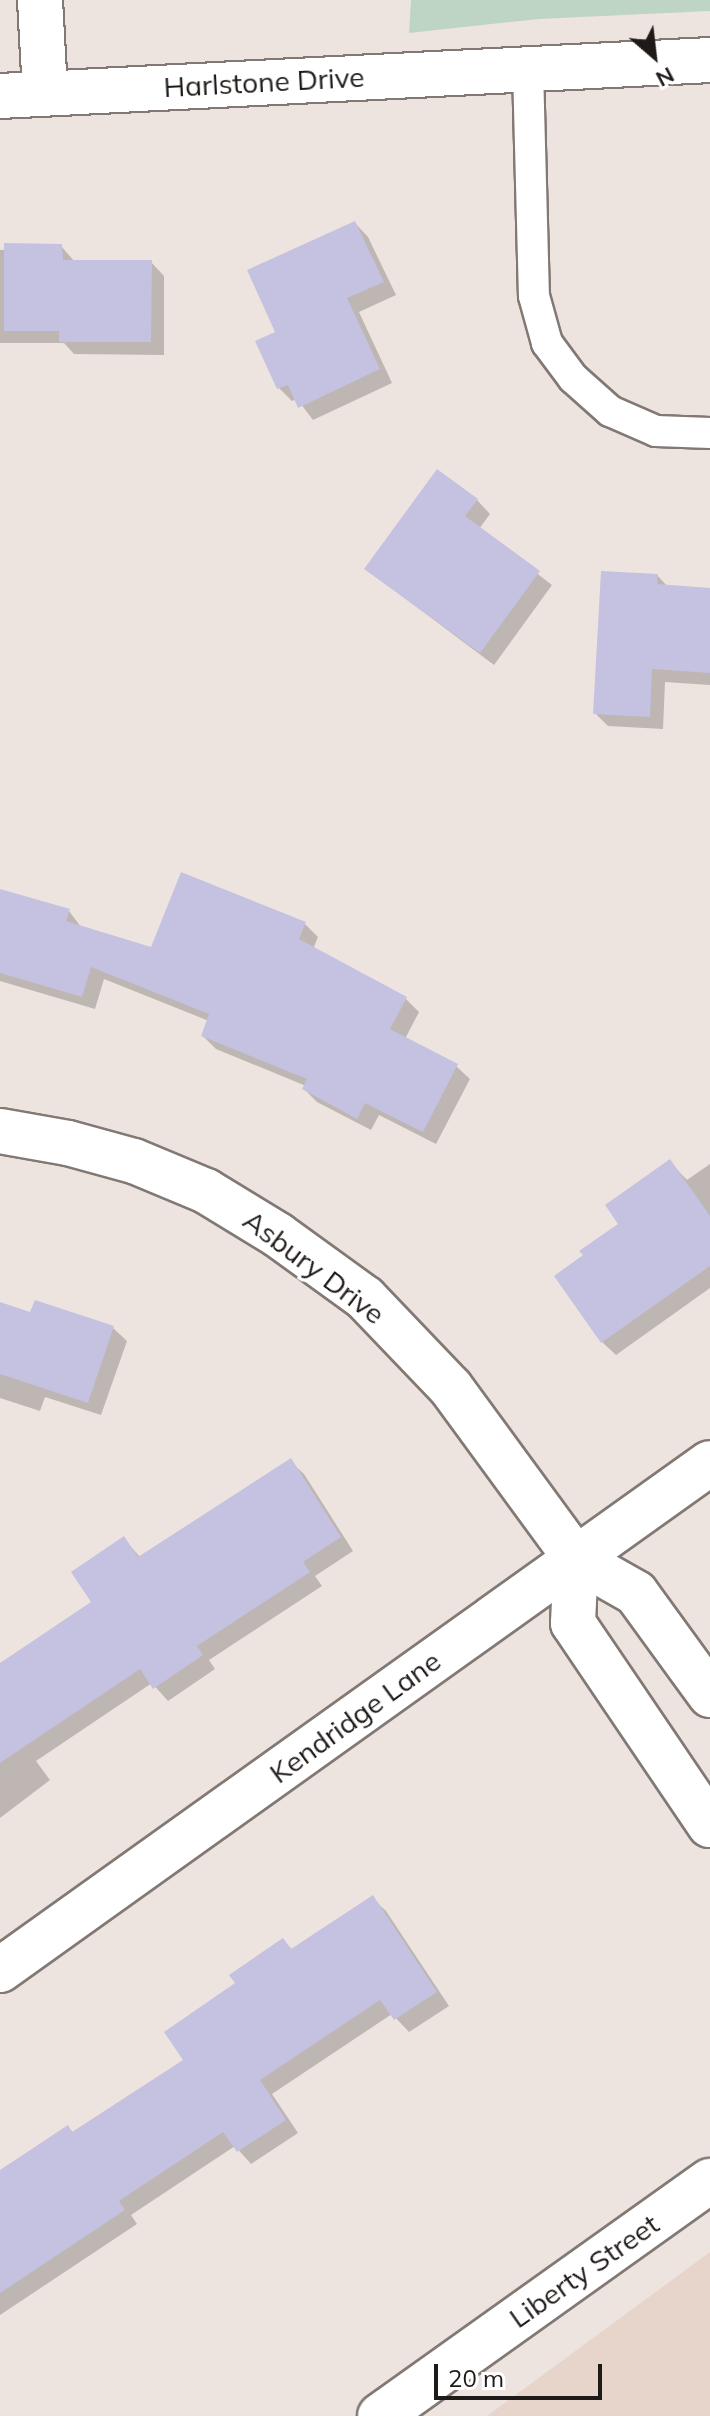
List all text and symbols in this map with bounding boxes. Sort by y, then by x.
north arrow [614,16,694,96]
street label: Harlstone Drive [163,60,365,104]
text: N [651,61,679,93]
street label: Asbury Drive [237,1203,391,1331]
street label: Kendridge Lane [263,1644,447,1790]
street label: Liberty Street [503,2207,665,2335]
scale bar [438,2348,606,2398]
text: 20 m [448,2363,504,2393]

